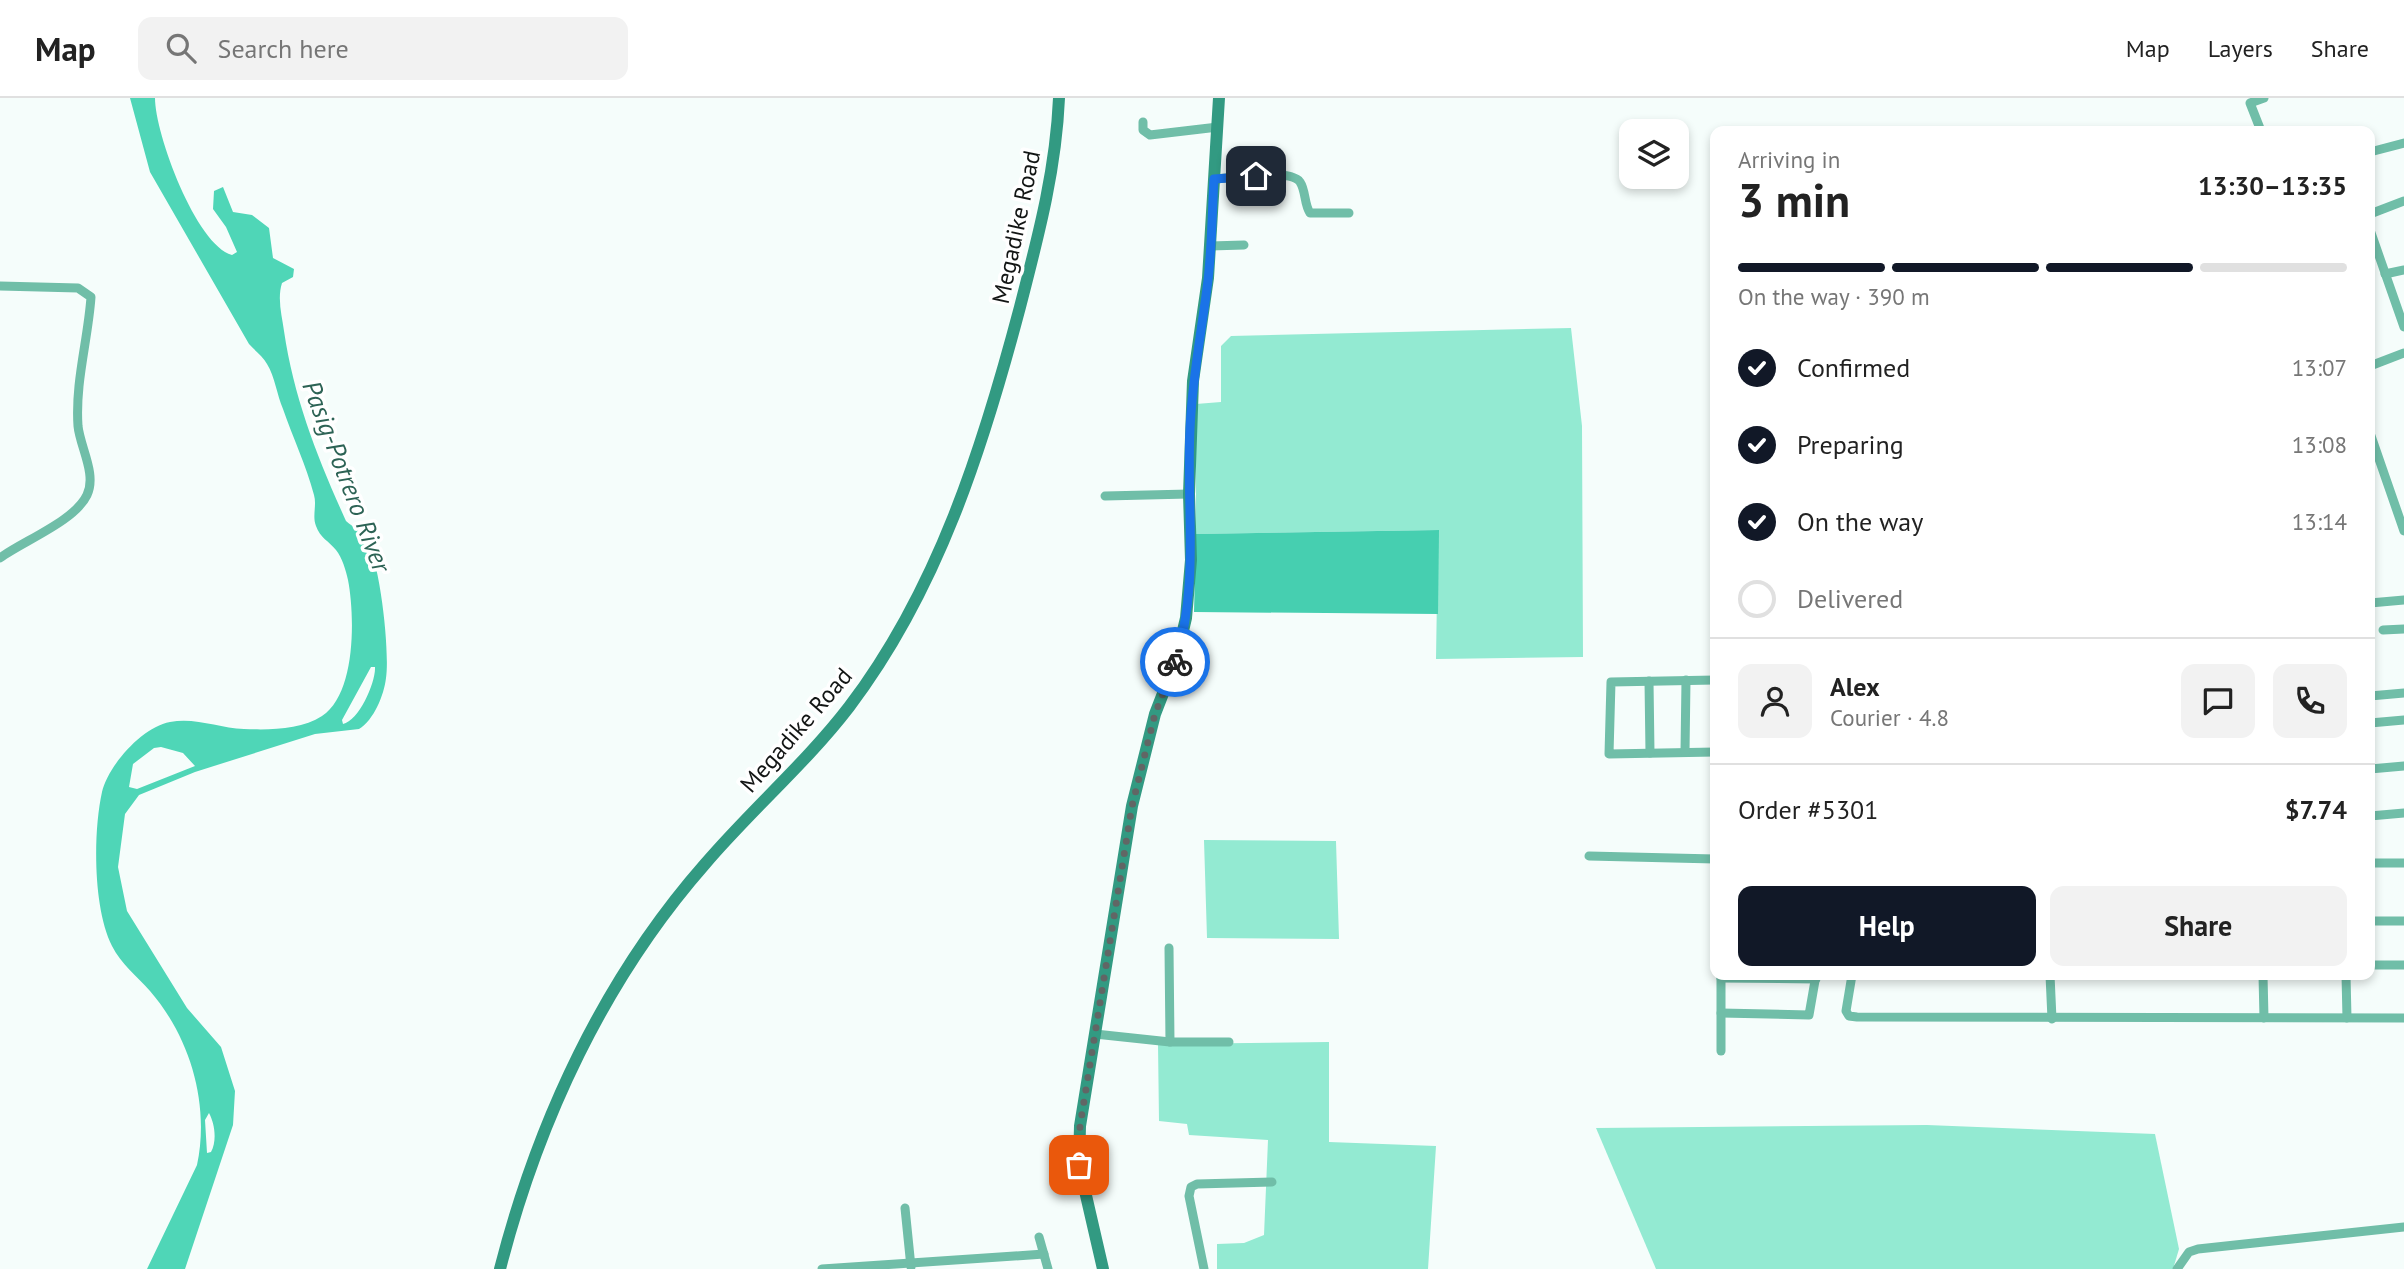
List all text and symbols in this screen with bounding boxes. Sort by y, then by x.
search box [138,17,628,80]
text: Map [35,27,96,70]
icon: search [162,29,200,67]
text: Search here [218,32,349,65]
text: Map [2126,33,2170,64]
text: Layers [2208,33,2273,64]
text: Share [2311,33,2369,64]
map controls [1619,119,1689,189]
button: layers [1619,119,1689,189]
text: Arriving in [1738,145,1840,174]
pin [1226,146,1286,206]
street label: Megadike Road [985,148,1047,306]
icon: home [1237,157,1275,195]
text: 13:30–13:35 [2198,169,2347,202]
text: 3 min [1738,170,1850,230]
text: On the way · 390 m [1738,282,1930,311]
icon: check [1738,349,1776,387]
text: Confirmed [1797,351,1910,384]
text: 13:07 [2292,353,2347,382]
water label: Pasig-Potrero River [295,376,399,578]
icon: check [1738,426,1776,464]
text: Preparing [1797,428,1904,461]
text: 13:08 [2292,430,2347,459]
icon: check [1738,503,1776,541]
text: On the way [1797,505,1923,538]
text: 13:14 [2292,507,2347,536]
text: Delivered [1797,582,1903,615]
courier [1140,627,1210,697]
icon: bike [1156,643,1194,681]
street label: Megadike Road [733,661,859,799]
button: person [1738,664,1812,738]
button: chat [2181,664,2255,738]
button: phone [2273,664,2347,738]
text: Alex [1830,670,1880,703]
text: Courier · 4.8 [1830,703,1949,732]
text: Order #5301 [1738,793,1878,826]
text: $7.74 [2285,793,2347,826]
button: Help [1738,886,2036,966]
button: Share [2050,886,2347,966]
pin [1049,1135,1109,1195]
icon: bag [1060,1146,1098,1184]

